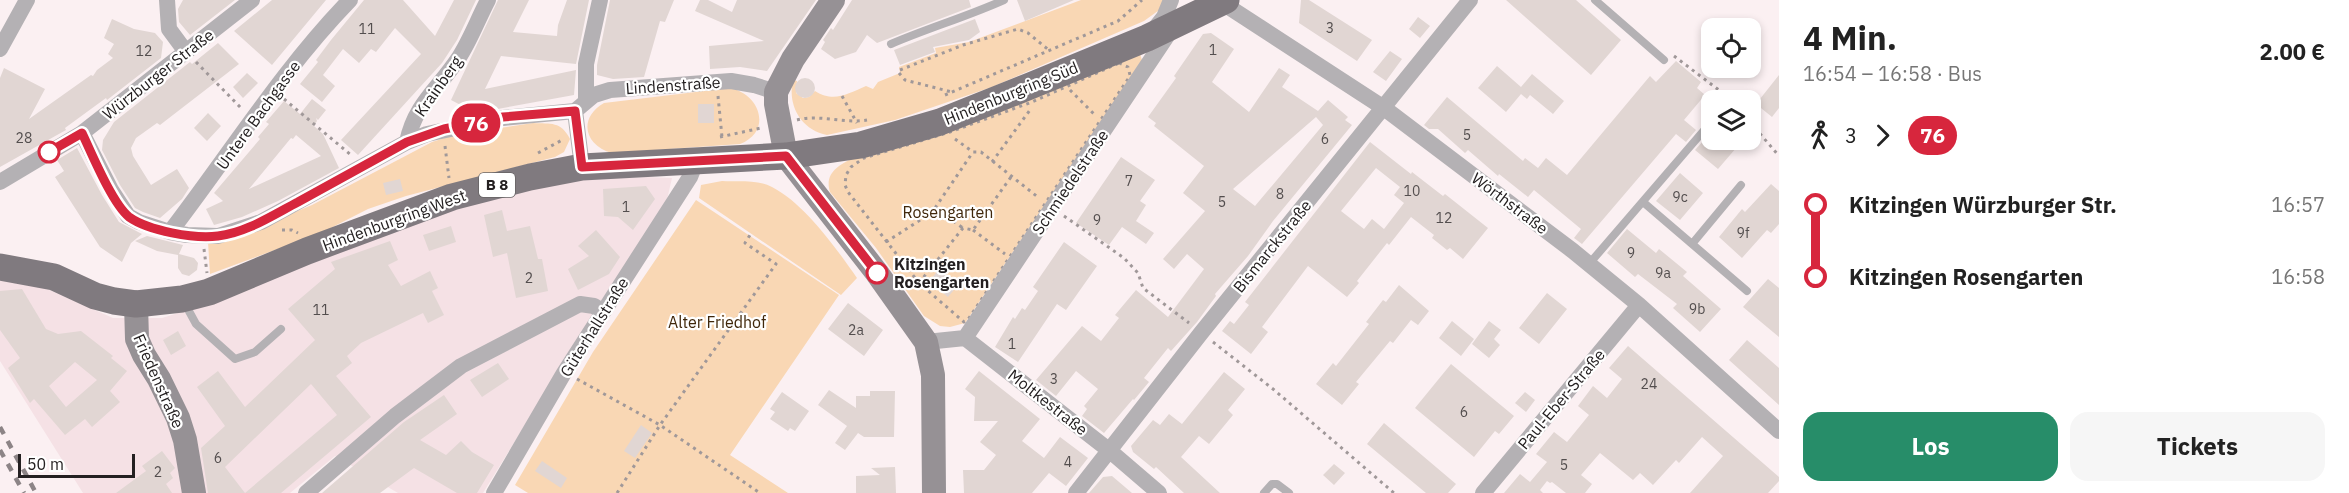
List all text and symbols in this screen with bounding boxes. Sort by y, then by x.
text: 4 Min. [1803,16,1897,59]
map controls [1701,18,1761,150]
button: locate [1701,18,1761,78]
house number: 3 [1326,19,1334,37]
house number: 11 [359,20,375,38]
street label: Würzburger Straße [98,24,218,124]
text: 2.00 € [2260,37,2325,66]
house number: 1 [1209,41,1217,59]
house number: 12 [136,42,152,60]
street label: Krainberg [410,51,466,120]
street label: Untere Bachgasse [212,56,304,173]
street label: Hindenburgring Süd [941,57,1081,129]
text: 16:54 – 16:58 · Bus [1803,60,1982,87]
street label: Lindenstraße [625,72,721,98]
button: layers [1701,90,1761,150]
line badge: 76 [449,104,503,142]
text: 76 [463,109,489,137]
icon: walk [1803,119,1836,152]
icon: forward [1866,119,1899,152]
text: 76 [1920,121,1945,149]
text: 3 [1845,122,1857,149]
street label: Schmiedelstraße [1028,126,1113,238]
house number: 5 [1463,126,1471,144]
house number: 28 [16,129,32,147]
house number: 6 [1321,130,1329,148]
unlabelled marker [38,141,60,163]
street label: Wörthstraße [1468,168,1552,238]
house number: 7 [1125,172,1133,190]
road number: B 8 [479,173,515,197]
house number: 10 [1404,182,1420,200]
street label: Hindenburgring West [320,185,468,255]
house number: 8 [1276,185,1284,203]
house number: 9c [1672,188,1688,206]
text: Kitzingen Würzburger Str. [1849,190,2117,219]
text: 16:57 [2271,191,2325,218]
house number: 5 [1218,193,1226,211]
street label: Bismarckstraße [1228,195,1316,296]
house number: 1 [622,198,630,216]
park label: Rosengarten [903,202,993,222]
house number: 12 [1436,209,1452,227]
house number: 9 [1093,211,1101,229]
house number: 9f [1737,224,1750,242]
house number: 9 [1627,244,1635,262]
place label: Kitzingen Rosengarten [894,254,989,292]
marker: Kitzingen Rosengarten [866,262,888,284]
text: Kitzingen Rosengarten [1849,262,2083,291]
text: 16:58 [2271,263,2325,290]
house number: 9a [1655,264,1671,282]
house number: 2 [525,269,533,287]
street label: Güterhallstraße [555,273,633,380]
house number: 9b [1689,300,1705,318]
house number: 11 [313,301,329,319]
park label: Alter Friedhof [668,312,766,332]
house number: 2a [848,321,864,339]
street label: Friedenstraße [129,331,189,431]
house number: 1 [1008,335,1016,353]
street label: Paul-Eber-Straße [1513,345,1609,453]
street label: Moltkestraße [1004,365,1092,439]
house number: 3 [1050,370,1058,388]
house number: 24 [1641,375,1657,393]
house number: 6 [1460,403,1468,421]
button: Los [1803,412,2058,481]
button: Tickets [2070,412,2325,481]
house number: 6 [214,449,222,467]
scale bar [18,451,135,478]
house number: 4 [1064,453,1072,471]
text: 50 m [27,454,64,474]
house number: 5 [1560,456,1568,474]
house number: 2 [154,463,162,481]

